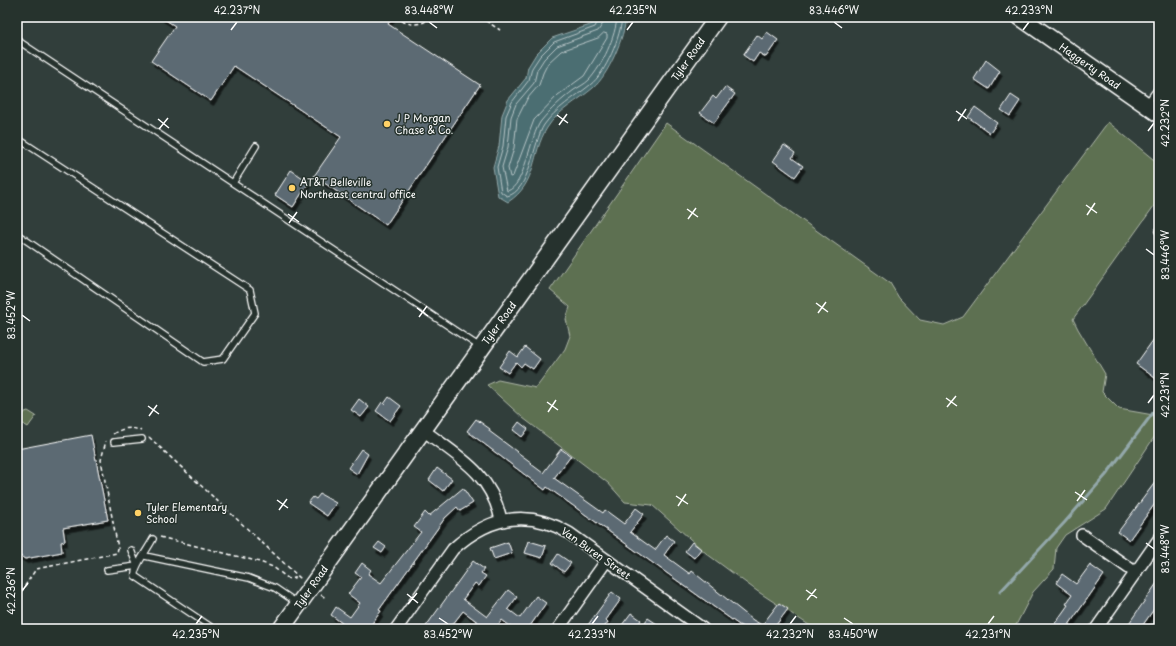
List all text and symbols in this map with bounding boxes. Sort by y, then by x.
text: 42.237°N [214,2,261,17]
text: 83.448°W [404,2,454,17]
text: 42.235°N [609,2,657,17]
text: 83.446°W [809,2,860,17]
text: 42.233°N [1005,2,1053,17]
street label: Tyler Road [667,34,708,84]
street label: Haggerty Road [1056,39,1124,93]
text: 42.232°N [1157,99,1172,147]
place label: J P Morgan Chase & Co. [395,110,453,137]
marker: J P Morgan Chase & Co. [382,119,392,129]
place label: AT&T Belleville Northeast central office [300,174,416,201]
marker: AT&T Belleville Northeast central office [287,183,297,193]
text: 83.446°W [1157,229,1172,280]
text: 83.452°W [3,290,18,339]
street label: Tyler Road [478,298,520,347]
text: 42.231°N [1157,372,1172,418]
place label: Tyler Elementary School [146,499,228,526]
marker: Tyler Elementary School [133,508,143,518]
street label: Van Buren Street [558,523,634,582]
text: 83.448°W [1157,524,1172,574]
street label: Tyler Road [290,562,331,612]
text: 42.236°N [3,567,18,615]
text: 42.235°N [172,626,220,641]
text: 83.452°W [424,626,473,641]
text: 42.233°N [568,626,616,641]
text: 42.232°N [766,626,814,641]
text: 83.450°W [828,626,878,641]
text: 42.231°N [965,626,1011,641]

